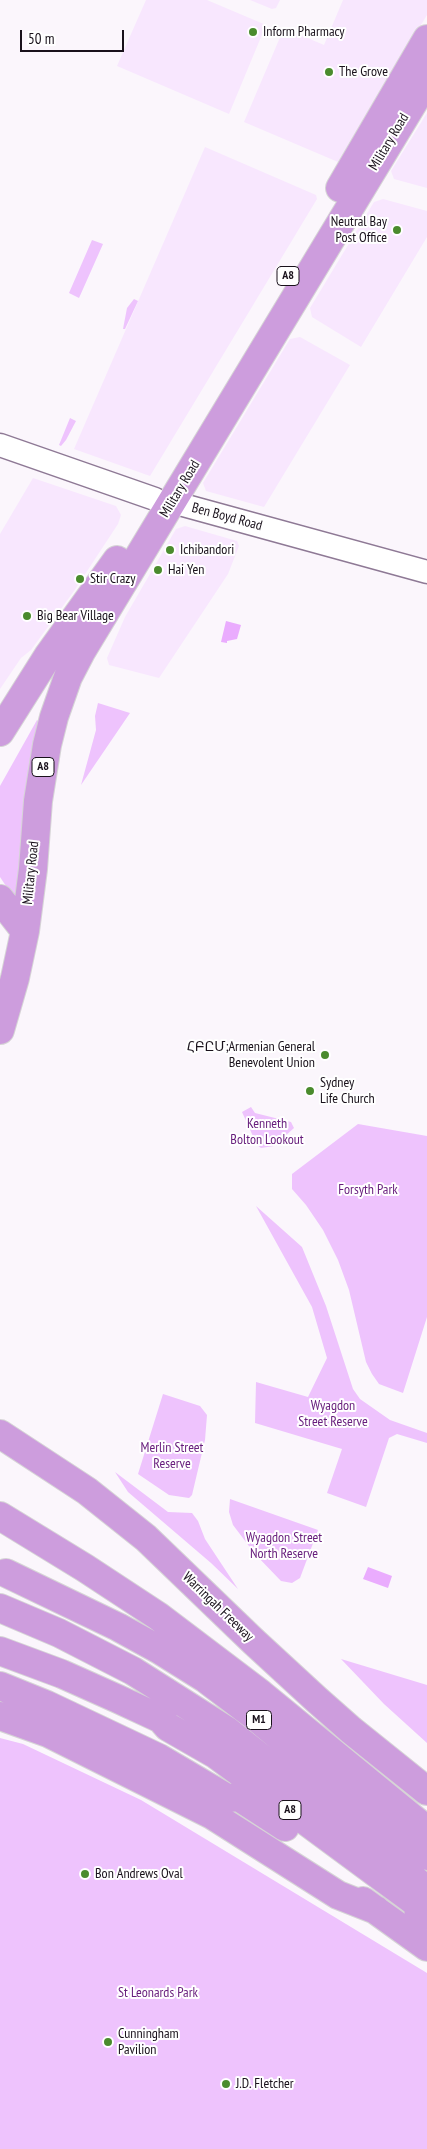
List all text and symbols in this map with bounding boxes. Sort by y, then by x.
scale bar [22,20,126,52]
place label: Inform Pharmacy [263,24,345,40]
marker: Inform Pharmacy [247,26,259,38]
text: 50 m [28,29,54,48]
place label: The Grove [339,64,388,80]
marker: The Grove [323,66,335,78]
street label: Military Road [365,110,413,174]
place label: Neutral Bay Post Office [331,214,387,246]
marker: Neutral Bay Post Office [391,224,403,236]
road number: A8 [277,266,299,286]
street label: Military Road [156,457,204,521]
street label: Ben Boyd Road [190,500,264,534]
place label: Ichibandori [180,542,234,558]
marker: Ichibandori [164,544,176,556]
place label: Hai Yen [168,562,204,578]
marker: Hai Yen [152,564,164,576]
place label: Stir Crazy [90,571,136,587]
marker: Stir Crazy [74,573,86,585]
place label: Big Bear Village [37,608,114,624]
marker: Big Bear Village [21,610,33,622]
road number: A8 [32,758,54,776]
street label: Military Road [19,840,43,906]
place label: ՀԲԸՄ;Armenian General Benevolent Union [187,1039,315,1072]
marker: ՀԲԸՄ;Armenian General Benevolent Union [319,1049,331,1061]
place label: Sydney Life Church [320,1075,375,1108]
marker: Sydney Life Church [304,1085,316,1097]
park label: Kenneth Bolton Lookout [230,1116,304,1148]
park label: Forsyth Park [338,1182,398,1198]
park label: Wyagdon Street Reserve [298,1398,368,1430]
park label: Merlin Street Reserve [141,1440,203,1472]
park label: Wyagdon Street North Reserve [246,1530,322,1562]
street label: Warringah Freeway [179,1569,257,1645]
road number: M1 [246,1710,272,1730]
road number: A8 [279,1800,301,1820]
place label: Bon Andrews Oval [95,1866,183,1882]
marker: Bon Andrews Oval [79,1868,91,1880]
park label: St Leonards Park [118,1985,198,2001]
place label: Cunningham Pavilion [118,2026,179,2058]
marker: Cunningham Pavilion [102,2036,114,2048]
place label: J.D. Fletcher [236,2076,294,2092]
marker: J.D. Fletcher [220,2078,232,2090]

